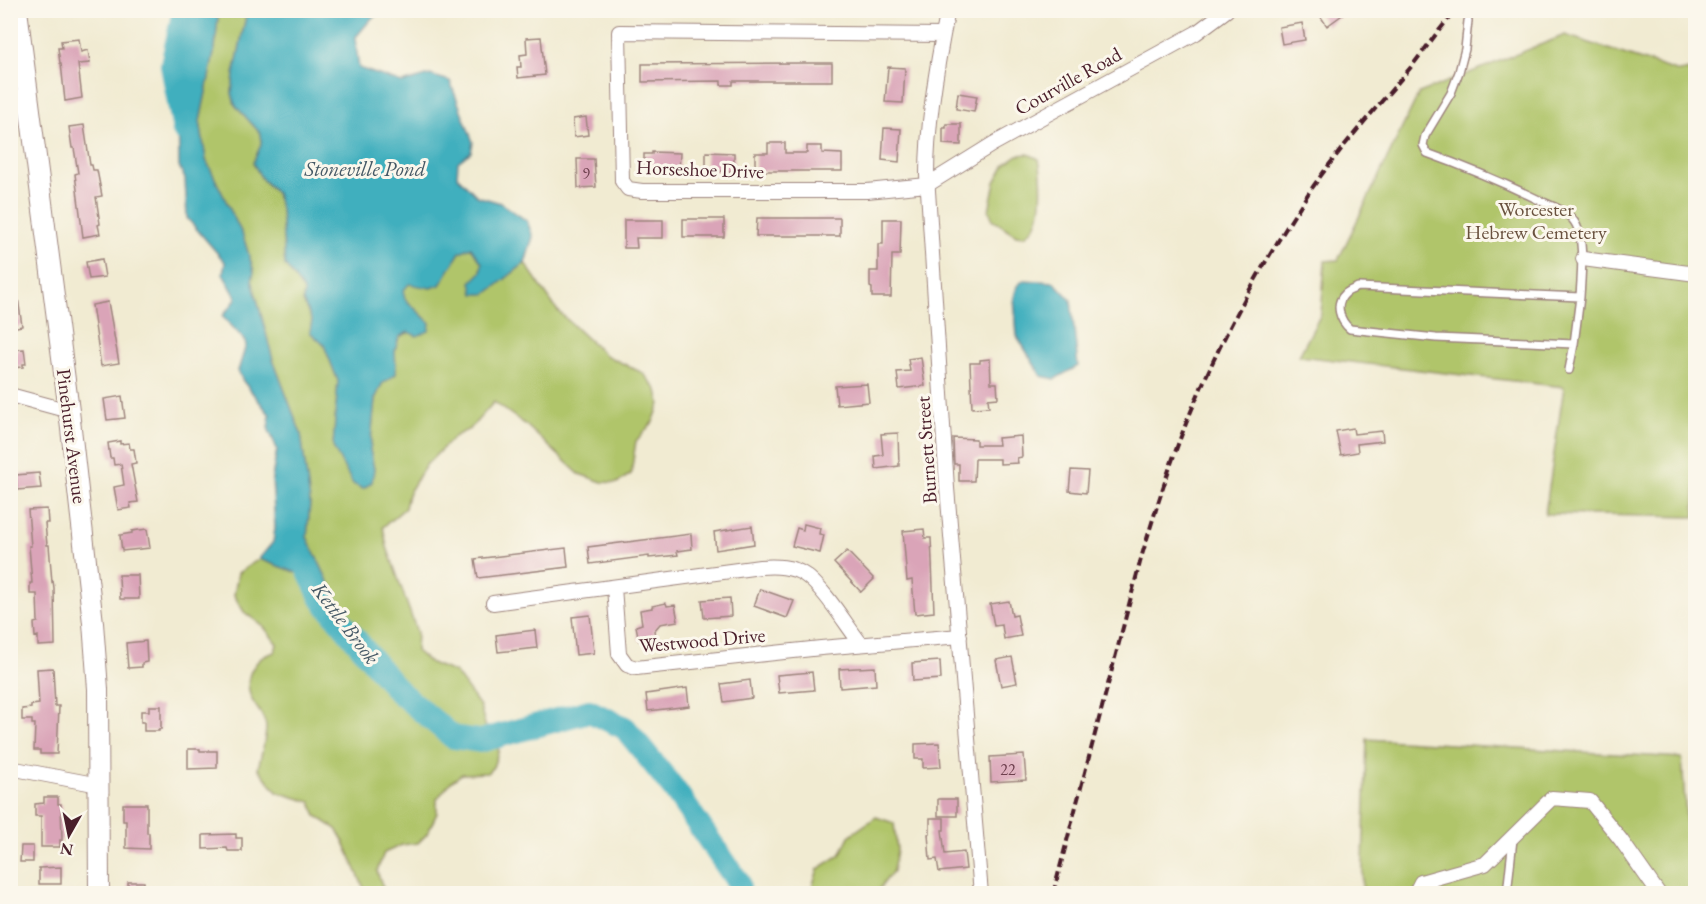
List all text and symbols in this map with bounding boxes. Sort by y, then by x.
street label: Courville Road [1010,41,1127,121]
street label: Horseshoe Drive [635,154,765,184]
water label: Stoneville Pond [303,155,426,182]
house number: 9 [582,163,590,184]
park label: Worcester Hebrew Cemetery [1465,196,1607,245]
street label: Pinehurst Avenue [51,367,93,505]
street label: Burnett Street [909,395,943,505]
water label: Kettle Brook [306,576,386,670]
street label: Westwood Drive [638,622,766,658]
house number: 22 [1000,759,1016,780]
north arrow [39,805,99,865]
text: N [59,838,75,861]

